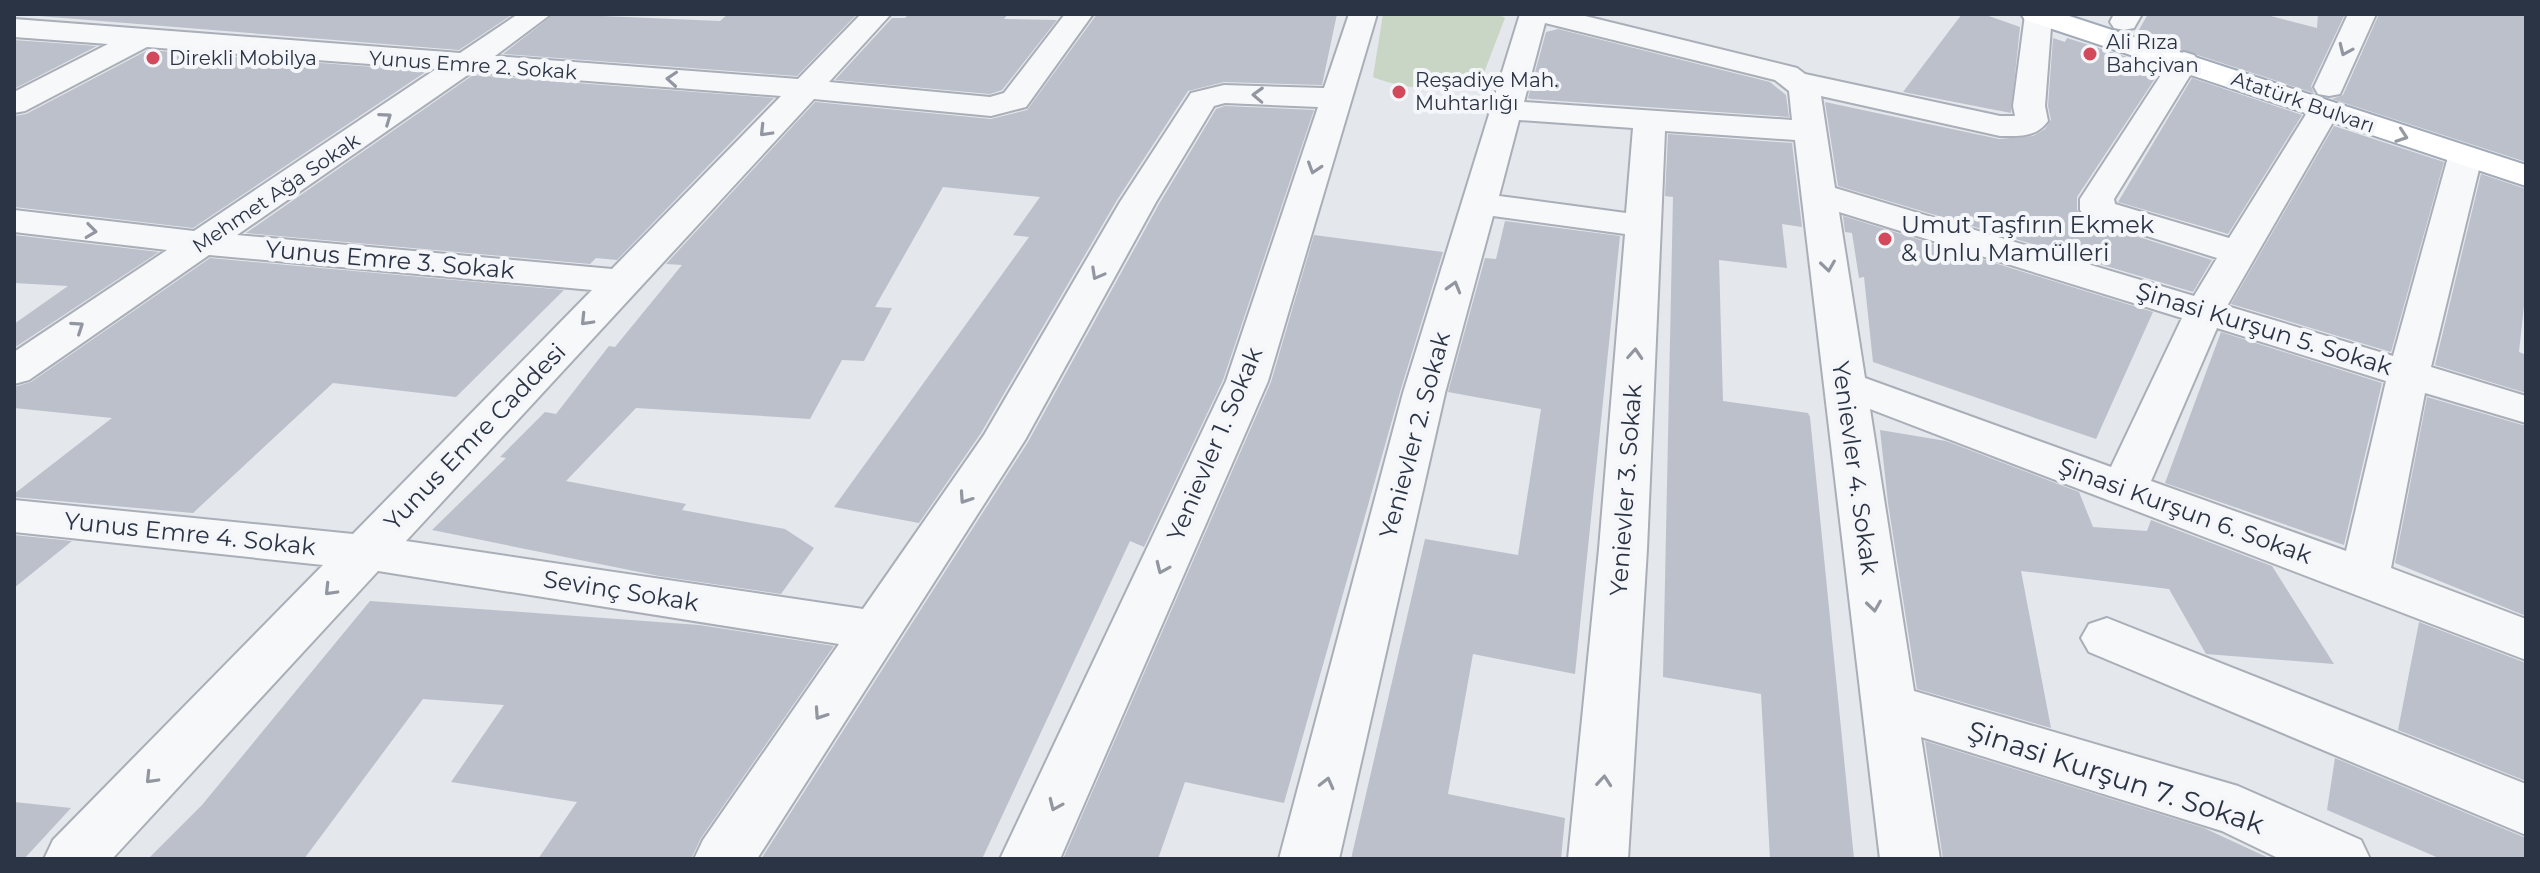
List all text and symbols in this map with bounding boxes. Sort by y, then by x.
place label: Ali Rıza Bahçivan [2106,30,2199,77]
one-way arrow [2339,42,2355,57]
marker: Ali Rıza Bahçivan [2081,45,2099,63]
place label: Direkli Mobilya [169,46,317,70]
street label: Yunus Emre 2. Sokak [368,46,578,84]
marker: Direkli Mobilya [144,49,162,67]
street label: Atatürk Bulvarı [2228,66,2378,138]
place label: Reşadiye Mah. Muhtarlığı [1415,68,1558,115]
one-way arrow [665,71,678,88]
marker: Reşadiye Mah. Muhtarlığı [1390,83,1408,101]
one-way arrow [1251,87,1264,104]
one-way arrow [378,113,392,128]
one-way arrow [761,122,775,137]
one-way arrow [2394,127,2408,143]
street label: Mehmet Ağa Sokak [188,128,364,258]
one-way arrow [1307,161,1323,175]
place label: Umut Taşfırın Ekmek & Unlu Mamülleri [1901,210,2155,267]
one-way arrow [85,222,98,239]
marker: Umut Taşfırın Ekmek & Unlu Mamülleri [1876,230,1894,248]
street label: Yunus Emre 3. Sokak [264,234,516,285]
one-way arrow [1819,259,1836,272]
one-way arrow [1091,265,1107,280]
street label: Şinasi Kurşun 5. Sokak [2133,276,2396,381]
one-way arrow [1445,281,1461,295]
one-way arrow [581,311,596,325]
one-way arrow [70,322,84,337]
street label: Yenievler 2. Sokak [1373,328,1456,541]
street label: Yunus Emre Caddesi [378,337,571,536]
street label: Yenievler 1. Sokak [1161,342,1269,545]
one-way arrow [1626,347,1643,360]
street label: Yenievler 4. Sokak [1826,359,1885,577]
street label: Yenievler 3. Sokak [1604,382,1647,597]
street label: Şinasi Kurşun 6. Sokak [2055,451,2316,570]
one-way arrow [960,489,975,503]
street label: Yunus Emre 4. Sokak [63,506,318,561]
one-way arrow [1156,560,1172,574]
street label: Sevinç Sokak [541,564,701,617]
one-way arrow [325,581,339,595]
one-way arrow [1865,600,1882,613]
one-way arrow [815,705,830,720]
street label: Şinasi Kurşun 7. Sokak [1964,713,2269,841]
one-way arrow [145,769,160,783]
one-way arrow [1595,774,1612,787]
one-way arrow [1318,777,1335,791]
one-way arrow [1049,796,1065,811]

